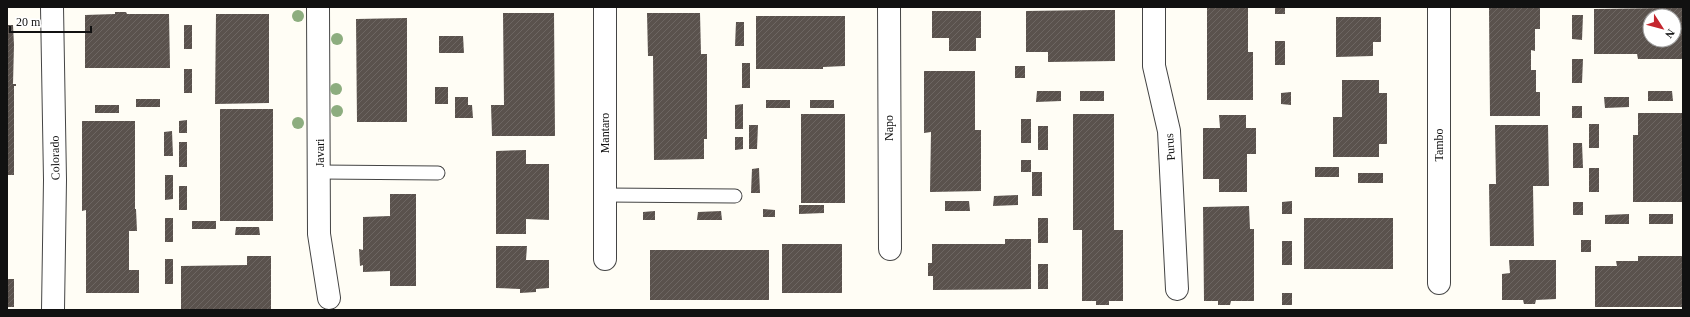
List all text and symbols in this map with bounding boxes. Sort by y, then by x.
scale bar [10,8,91,34]
north arrow [1642,8,1682,48]
text: 20 m [16,15,41,29]
text: N [1663,27,1677,41]
street label: Mantaro [598,113,612,153]
street label: Napo [882,115,896,141]
street label: Tambo [1432,128,1446,162]
street label: Purus [1162,133,1178,161]
street label: Colorado [48,136,62,180]
street label: Javari [313,138,327,167]

